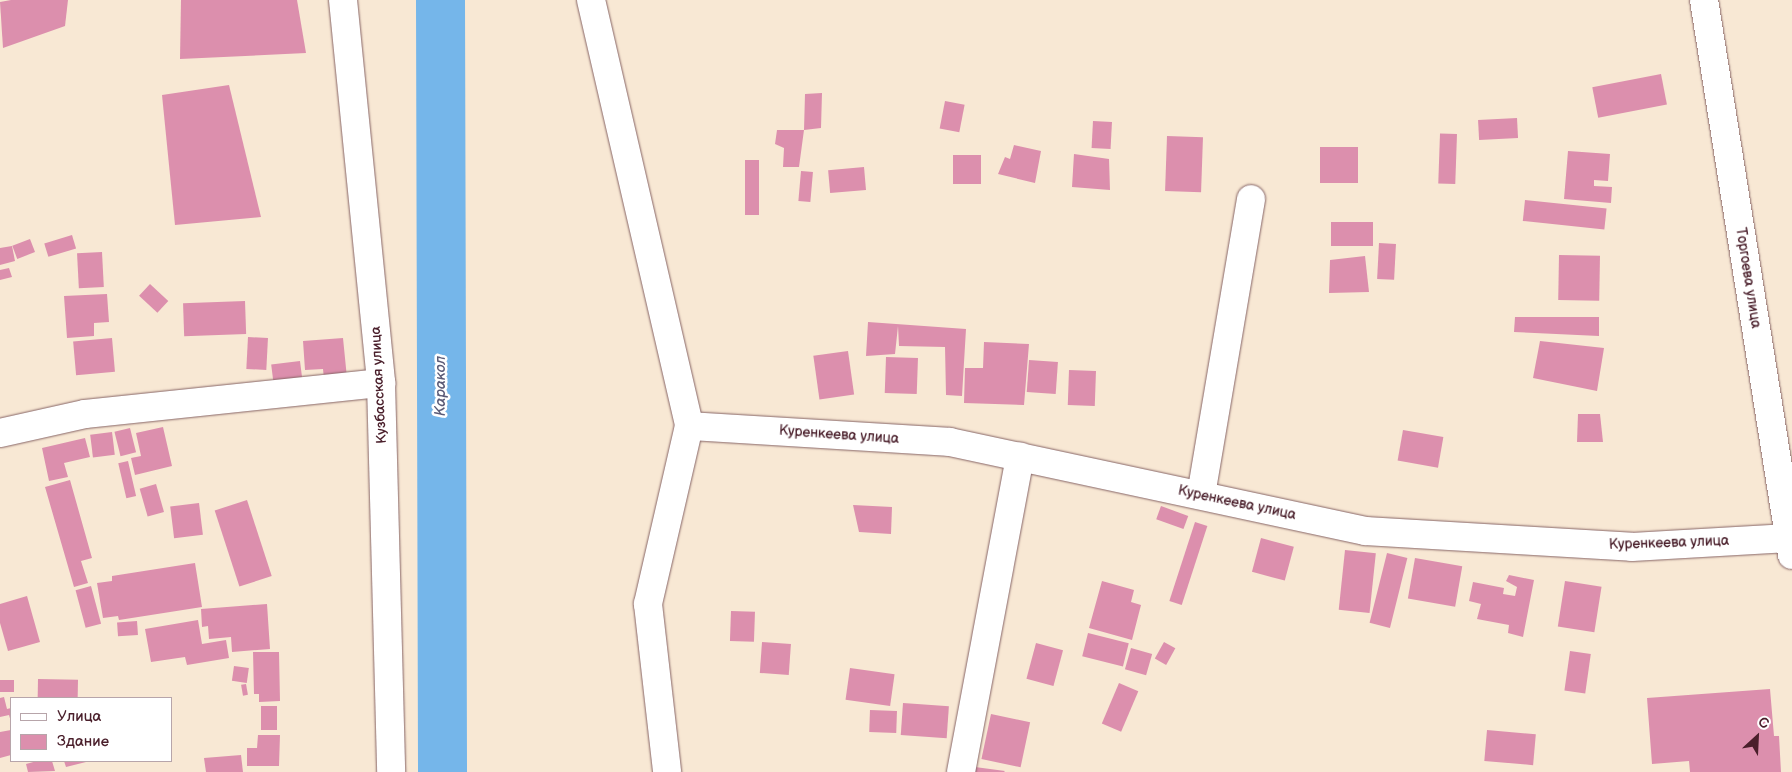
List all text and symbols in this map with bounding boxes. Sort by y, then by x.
street label: Торгоева улица [1732,226,1764,330]
street label: Кузбасская улица [368,326,390,444]
water label: Каракол [432,356,450,416]
street label: Куренкеева улица [778,422,900,448]
street label: Куренкеева улица [1176,482,1298,524]
street label: Куренкеева улица [1609,533,1729,553]
legend [10,697,172,762]
text: Улица [57,707,101,726]
north arrow [1732,712,1782,762]
text: С [1756,713,1772,733]
text: Здание [57,732,109,751]

